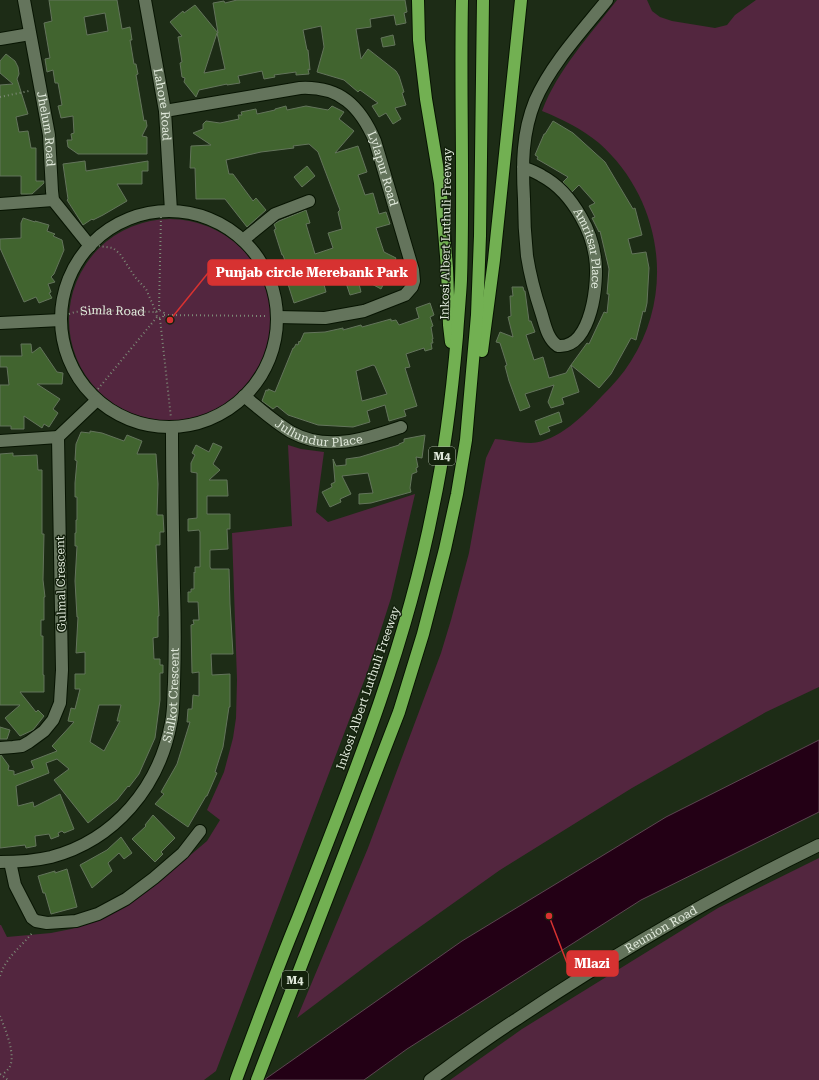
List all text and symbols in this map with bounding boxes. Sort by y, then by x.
street label: Lahore Road [150,67,174,141]
street label: Jhelum Road [34,90,58,167]
street label: Lylapur Road [364,129,401,208]
street label: Inkosi Albert Luthuli Freeway [438,147,455,320]
street label: Amritsar Place [570,205,603,290]
callout: Punjab circle Merebank Park [208,260,416,285]
text: Punjab circle Merebank Park [216,265,408,280]
street label: Simla Road [79,303,146,319]
street label: Jullundur Place [272,416,364,449]
road number: M4 [429,447,455,465]
street label: Gulmal Crescent [53,535,69,632]
street label: Inkosi Albert Luthuli Freeway [333,604,403,771]
street label: Sialkot Crescent [160,647,182,744]
street label: Reunion Road [622,903,700,956]
callout: Mlazi [567,951,618,976]
text: Mlazi [574,956,610,971]
road number: M4 [282,971,308,989]

